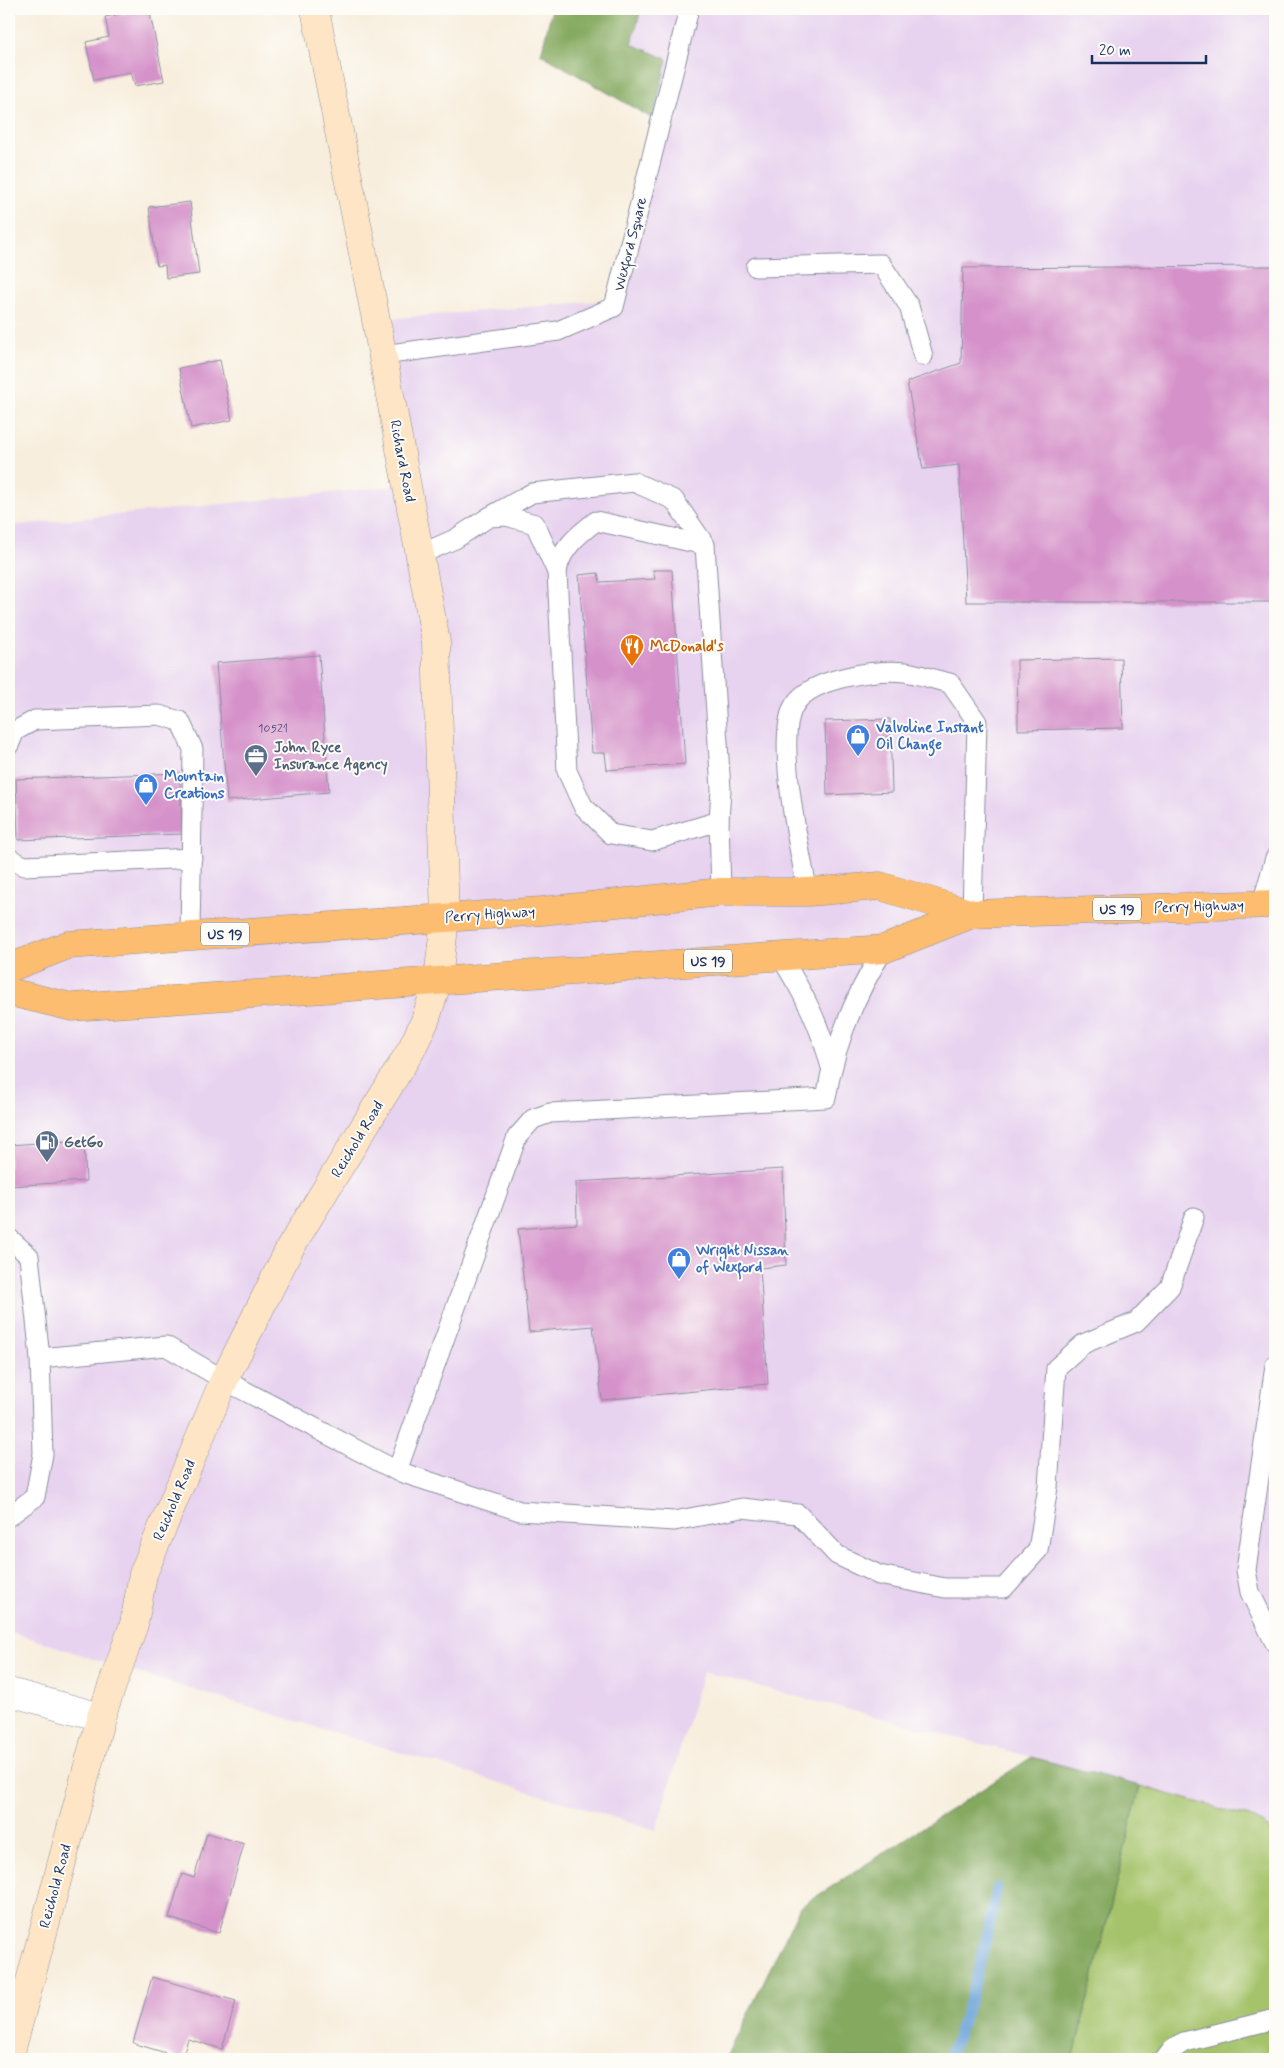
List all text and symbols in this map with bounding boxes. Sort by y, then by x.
scale bar [1092,32,1205,64]
text: 20 m [1099,41,1131,61]
street label: Wexford Square [610,195,654,294]
street label: Richard Road [384,418,420,504]
restaurant icon: McDonald's [619,633,645,667]
place label: McDonald's [650,637,724,657]
place label: Valvoline Instant Oil Change [876,718,984,757]
house number: 10521 [258,721,288,737]
shop icon: Valvoline Instant Oil Change [845,723,871,757]
place label: John Ryce Insurance Agency [274,738,388,776]
office icon: John Ryce Insurance Agency [243,743,269,777]
place label: Mountain Creations [164,767,225,804]
shop icon: Mountain Creations [133,772,159,806]
street label: Perry Highway [1154,895,1245,920]
road number: US 19 [1093,898,1141,921]
street label: Perry Highway [444,902,536,929]
road number: US 19 [201,922,249,946]
road number: US 19 [684,949,732,972]
street label: Reichold Road [327,1097,389,1182]
fuel station icon: GetGo [34,1129,60,1163]
place label: GetGo [64,1133,103,1153]
place label: Wright Nissan of Wexford [695,1241,789,1280]
shop icon: Wright Nissan of Wexford [666,1246,692,1280]
street label: Reichold Road [149,1457,201,1544]
street label: Reichold Road [35,1842,77,1931]

